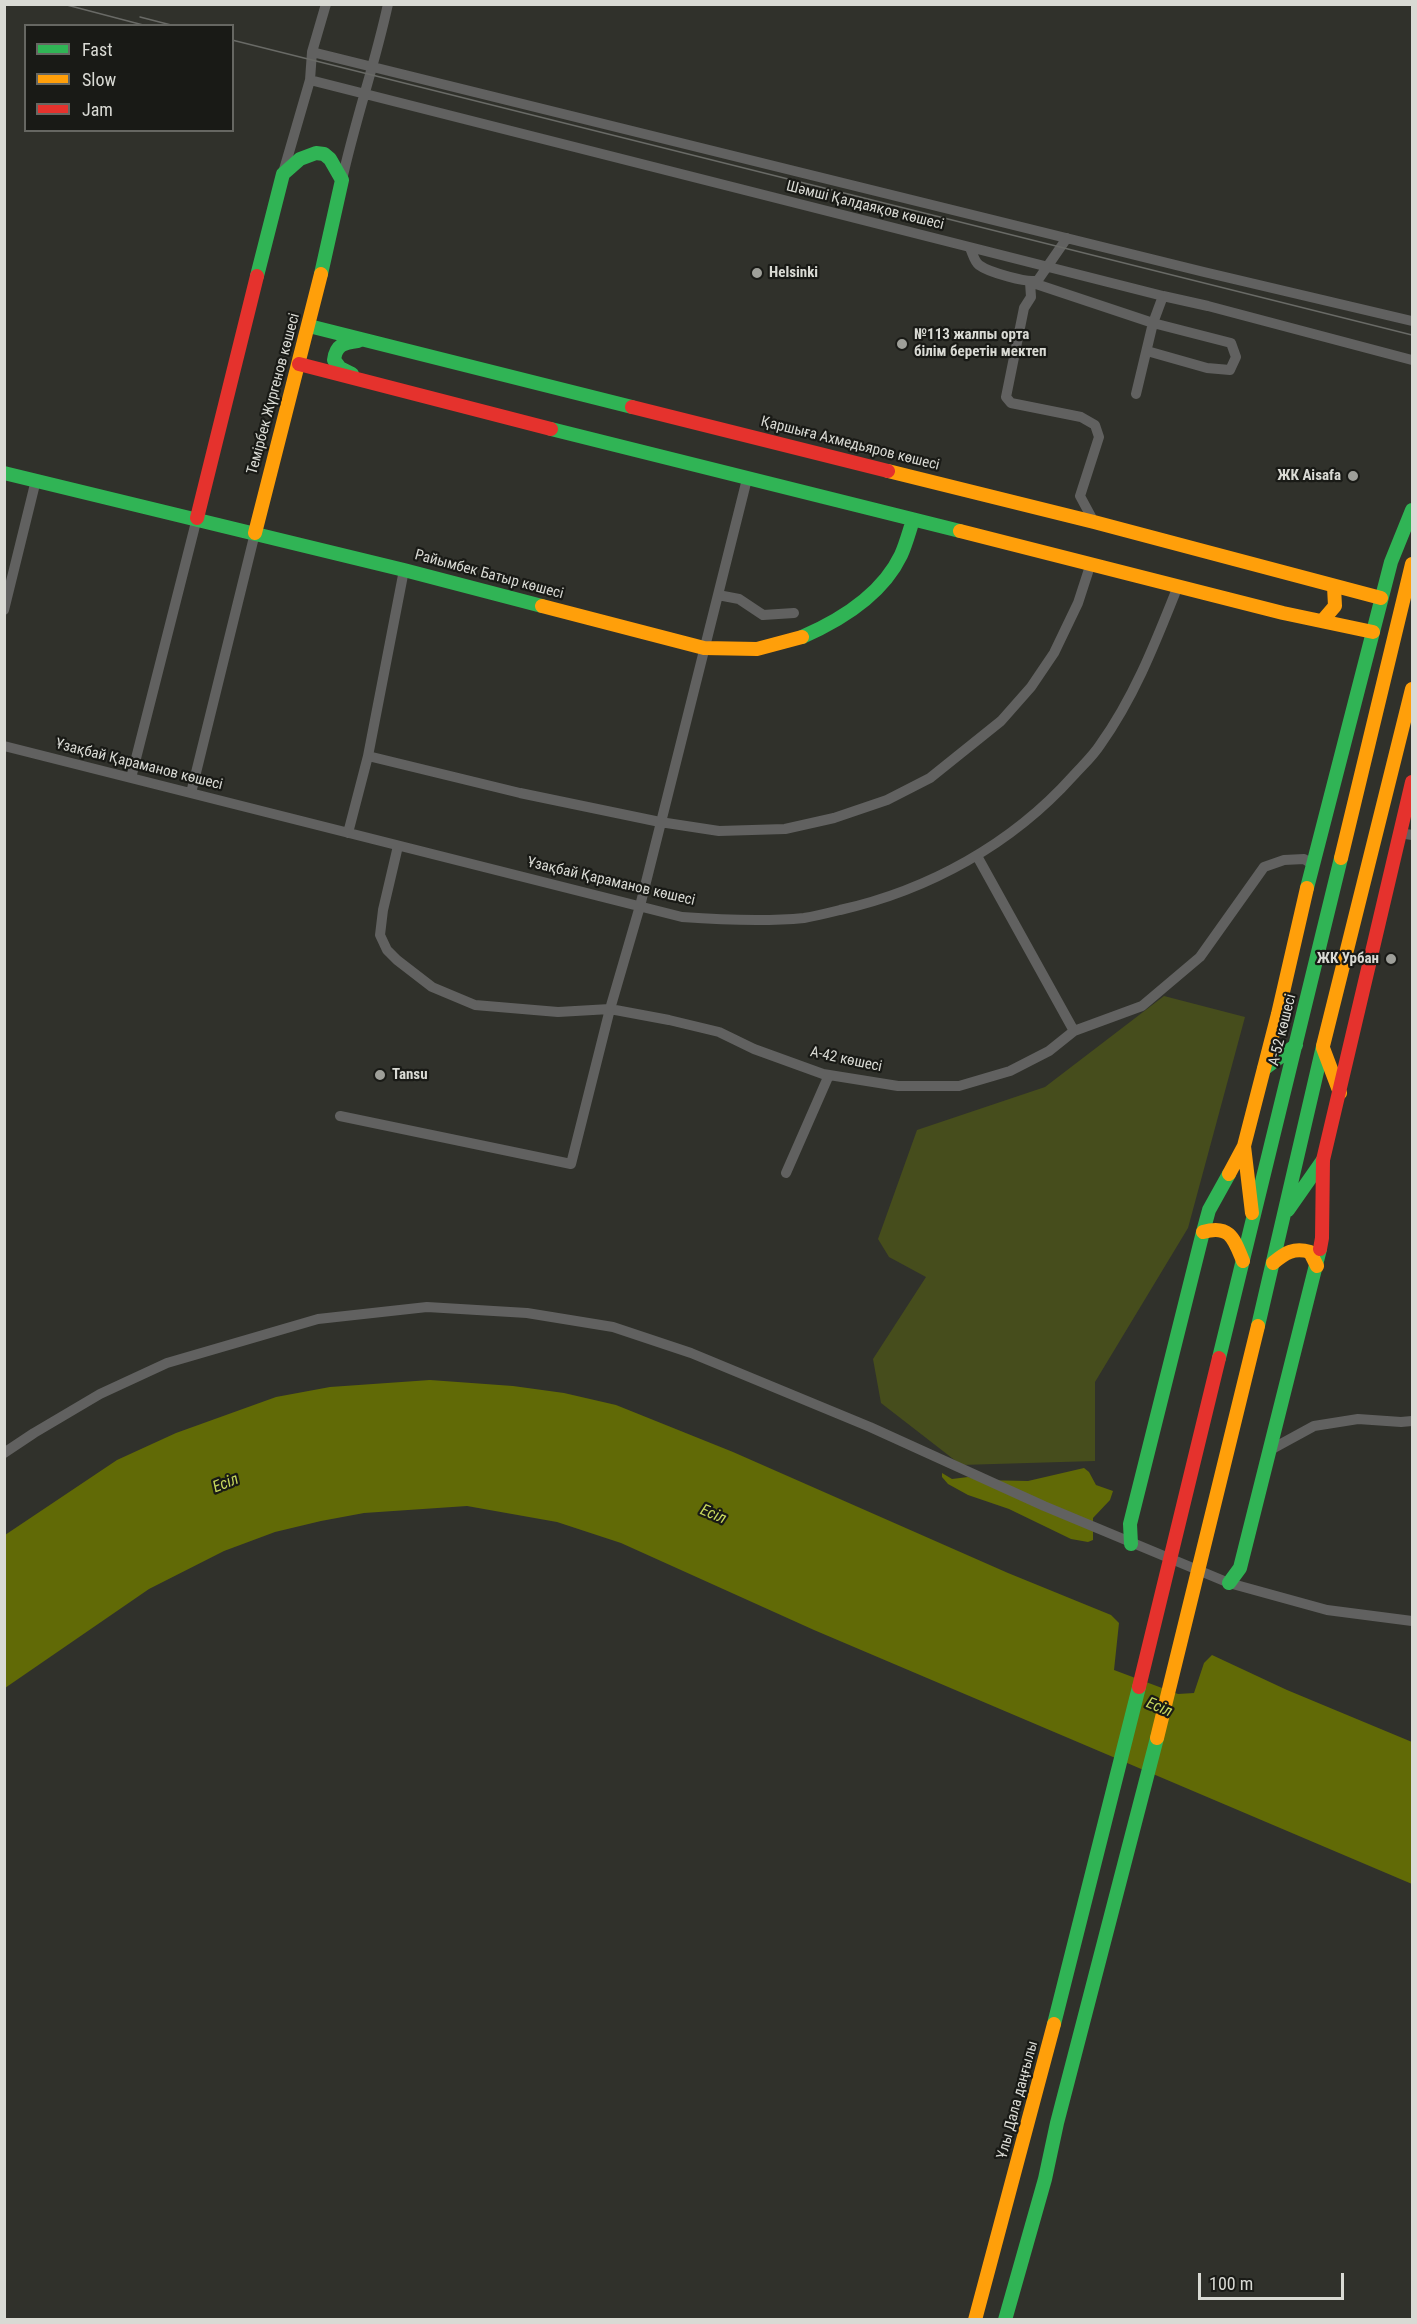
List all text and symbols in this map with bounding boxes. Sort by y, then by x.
legend [24,24,234,132]
text: Fast [82,39,113,60]
text: Slow [82,69,116,90]
text: Jam [82,99,113,120]
street label: Шәмші Қалдаяқов көшесі [784,178,946,234]
place label: Helsinki [769,264,818,282]
marker: Helsinki [750,266,764,280]
street label: Темірбек Жүргенов көшесі [244,311,304,477]
place label: №113 жалпы орта білім беретін мектеп [914,326,1046,361]
marker: №113 жалпы орта білім беретін мектеп [895,337,909,351]
street label: Қаршыға Ахмедьяров көшесі [759,413,941,475]
place label: ЖК Aisafa [1277,467,1341,485]
marker: ЖК Aisafa [1346,469,1360,483]
street label: Райымбек Батыр көшесі [413,546,565,604]
street label: Ұзақбай Қараманов көшесі [53,735,225,795]
street label: Ұзақбай Қараманов көшесі [525,854,697,910]
place label: ЖК Урбан [1317,950,1379,968]
marker: ЖК Урбан [1384,952,1398,966]
street label: А-52 көшесі [1265,992,1301,1068]
street label: А-42 көшесі [808,1044,884,1076]
place label: Tansu [392,1066,428,1084]
marker: Tansu [373,1068,387,1082]
water label: Есіл [210,1470,242,1498]
water label: Есіл [697,1501,729,1529]
water label: Есіл [1143,1694,1175,1722]
street label: Ұлы Дала даңғылы [994,2039,1042,2161]
scale bar [1201,2261,1346,2299]
text: 100 m [1209,2273,1253,2294]

